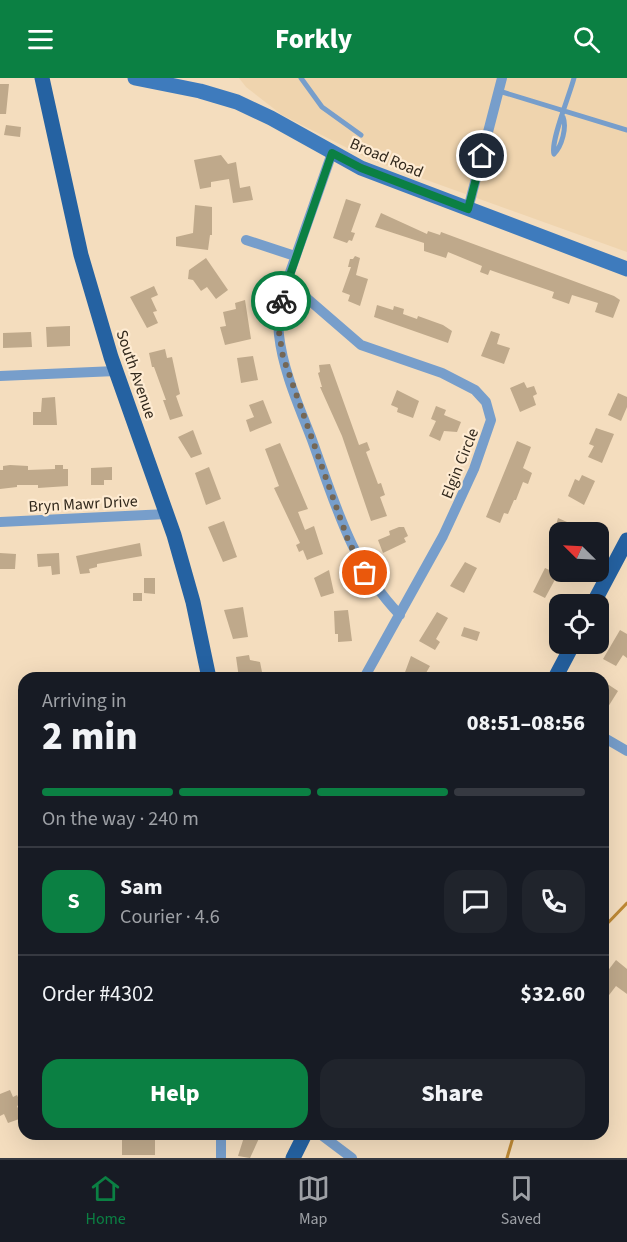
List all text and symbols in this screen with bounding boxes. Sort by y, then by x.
text: Forkly [275,20,352,59]
icon: menu [24,23,57,56]
icon: search [570,23,603,56]
pin [456,130,507,181]
street label: Broad Road [347,133,427,183]
icon: home [465,139,498,172]
courier [251,271,311,331]
icon: bike [265,285,298,318]
street label: South Avenue [111,327,162,422]
street label: Elgin Circle [436,425,484,502]
street label: Bryn Mawr Drive [28,490,138,518]
north arrow [549,522,609,582]
map controls [549,522,609,654]
pin [339,547,390,598]
icon: bag [348,556,381,589]
button: locate [549,594,609,654]
text: Arriving in [42,687,127,715]
text: 08:51–08:56 [467,707,585,739]
text: 2 min [42,709,138,765]
text: On the way · 240 m [42,805,199,833]
button: chat [444,870,507,933]
button: phone [522,870,585,933]
text: Sam [120,871,163,903]
text: S [67,885,80,917]
text: Courier · 4.6 [120,903,220,931]
text: Order #4302 [42,978,154,1010]
text: $32.60 [520,978,585,1010]
button: Help [42,1059,308,1128]
button: Share [320,1059,585,1128]
tab: Home [85,1172,126,1230]
tab: Map [297,1172,330,1230]
tab: Saved [501,1172,542,1230]

